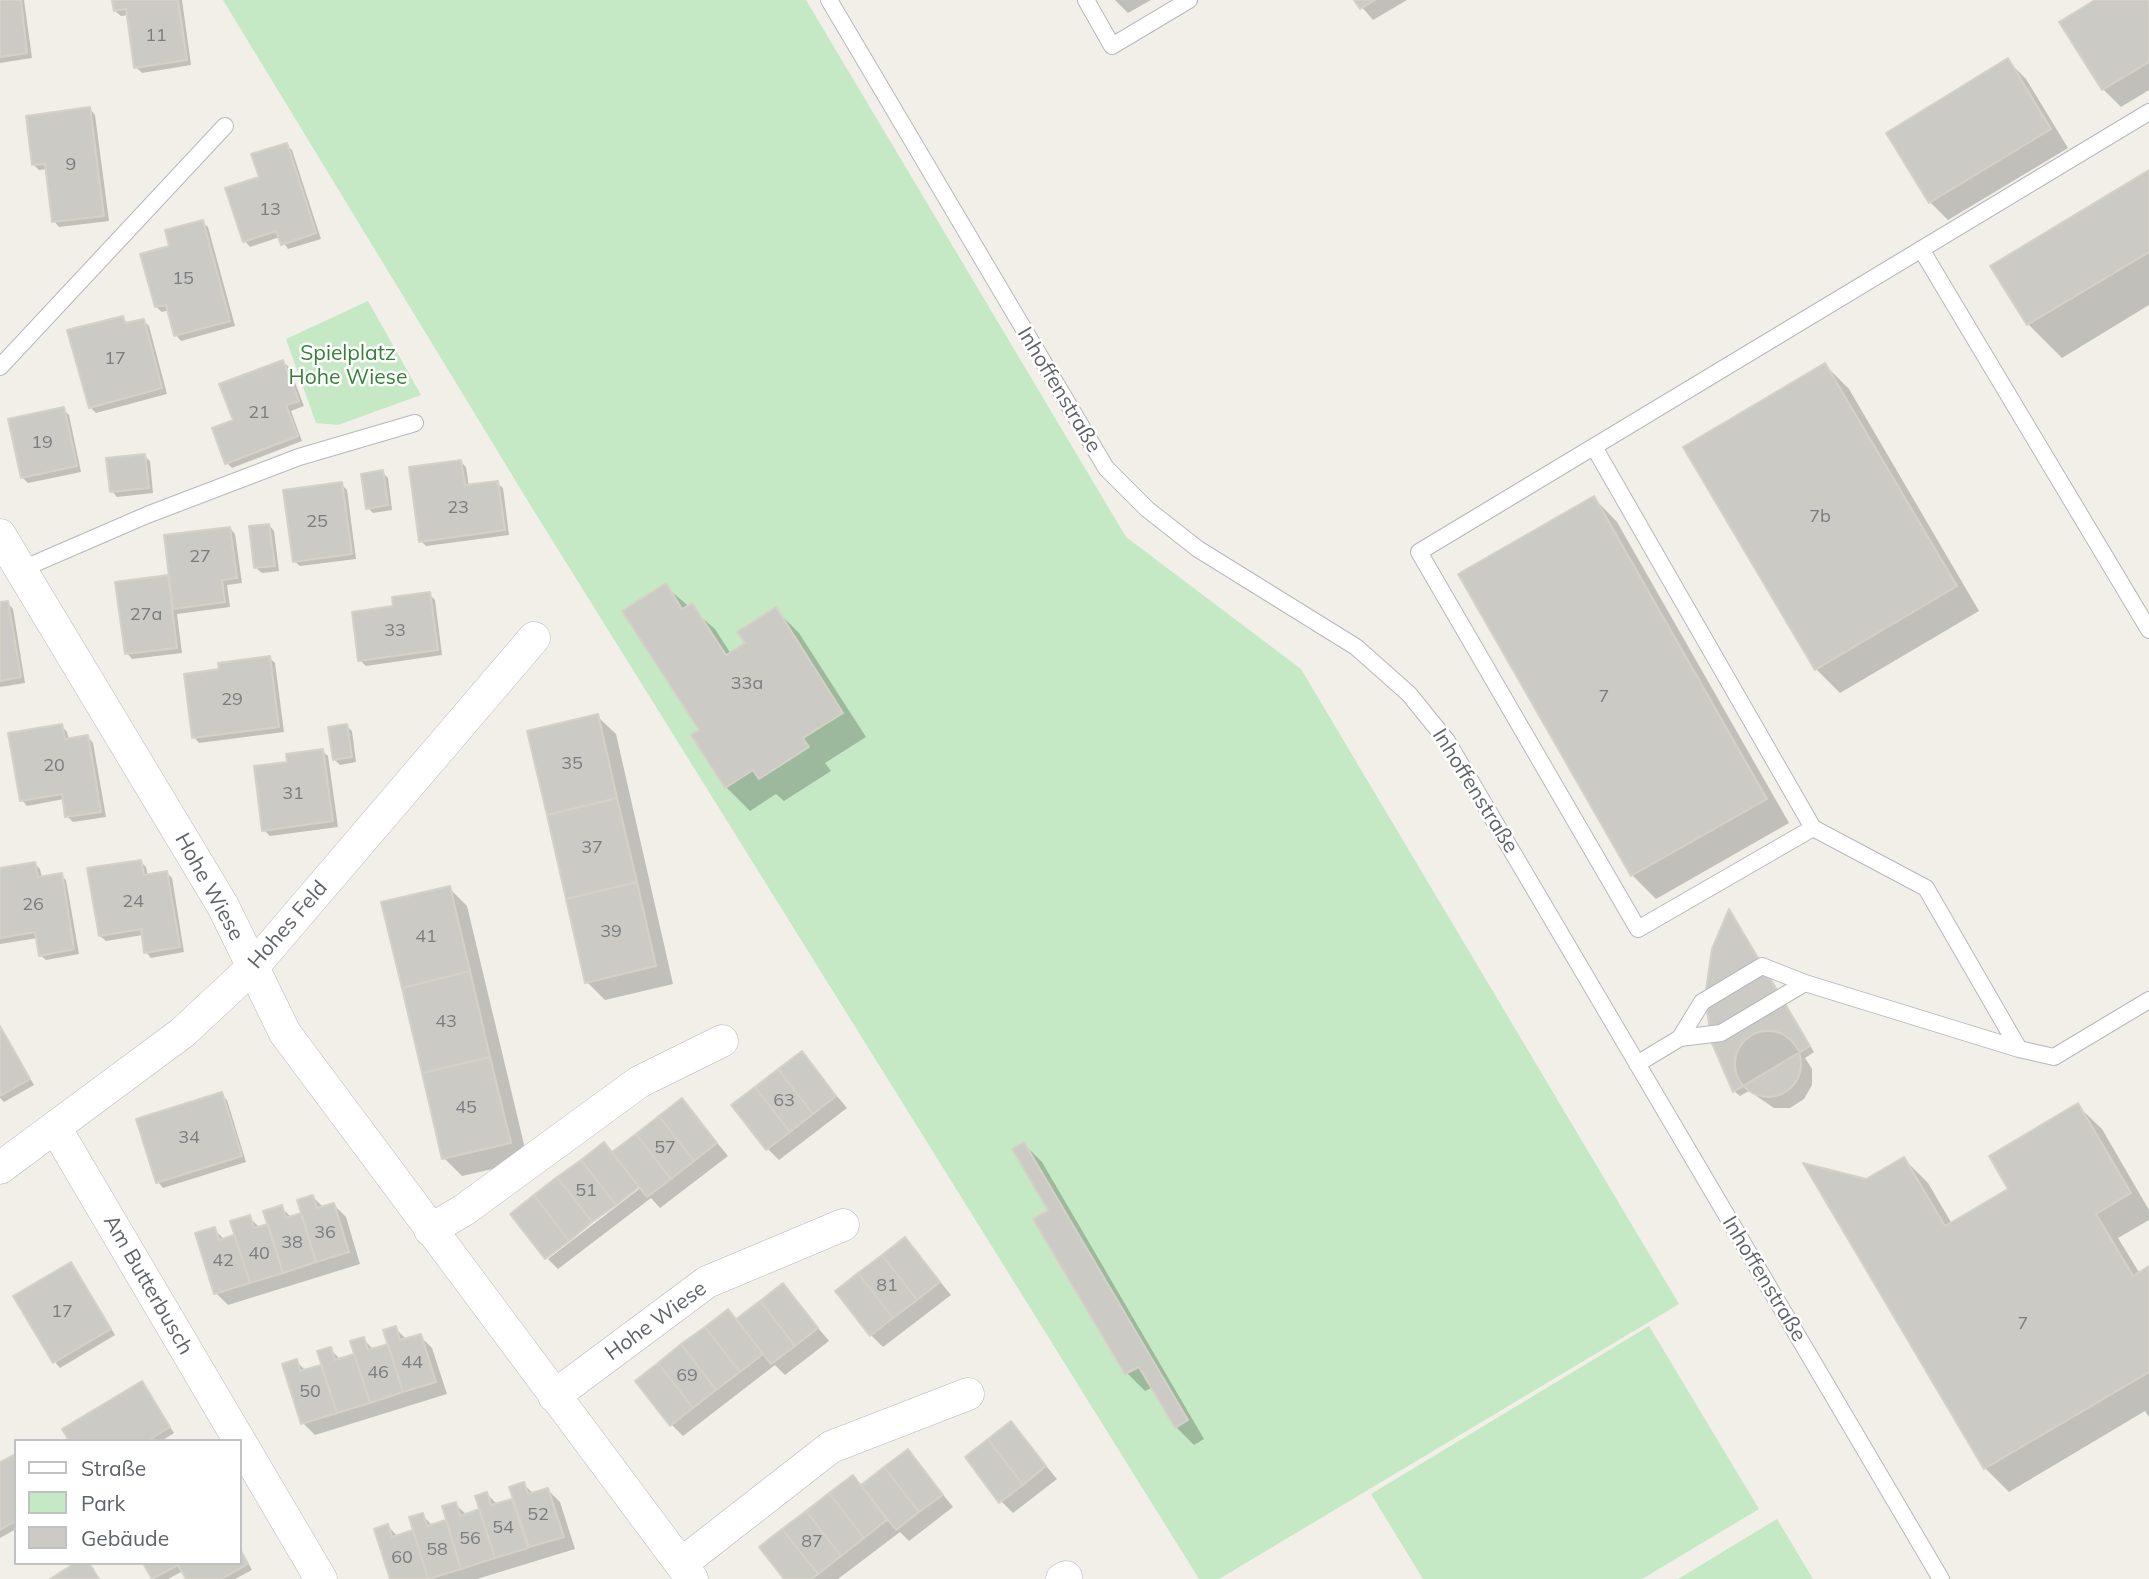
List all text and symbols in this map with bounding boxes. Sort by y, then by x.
house number: 11 [145,25,167,47]
house number: 9 [66,154,76,176]
house number: 13 [259,199,281,221]
house number: 15 [172,268,194,290]
street label: Inhoffenstraße [1012,323,1106,457]
park label: Spielplatz Hohe Wiese [289,341,407,391]
house number: 17 [104,348,126,370]
house number: 21 [248,402,270,424]
house number: 19 [31,432,53,454]
house number: 23 [447,497,469,519]
house number: 7b [1809,506,1831,528]
house number: 25 [306,511,328,533]
house number: 27 [189,546,211,568]
house number: 27a [130,604,162,626]
house number: 33 [384,620,406,642]
house number: 33a [731,673,763,695]
house number: 7 [1599,686,1609,708]
house number: 29 [221,689,243,711]
street label: Inhoffenstraße [1427,724,1523,858]
house number: 35 [561,753,583,775]
house number: 20 [43,755,65,777]
house number: 31 [282,783,304,805]
street label: Hohe Wiese [169,829,249,945]
house number: 37 [581,837,603,859]
street label: Hohes Feld [243,876,333,974]
house number: 24 [122,891,144,913]
house number: 26 [22,894,44,916]
house number: 39 [600,921,622,943]
house number: 41 [415,926,437,948]
house number: 43 [435,1011,457,1033]
house number: 63 [773,1090,795,1112]
house number: 45 [455,1097,477,1119]
house number: 34 [178,1127,200,1149]
house number: 57 [654,1137,676,1159]
house number: 51 [575,1180,597,1202]
street label: Am Butterbusch [98,1211,198,1359]
street label: Inhoffenstraße [1717,1212,1811,1346]
house number: 36 [314,1222,336,1244]
house number: 38 [281,1232,303,1254]
house number: 40 [248,1243,270,1265]
house number: 42 [212,1250,234,1272]
house number: 81 [876,1275,898,1297]
street label: Hohe Wiese [600,1276,712,1366]
house number: 17 [51,1301,73,1323]
house number: 7 [2018,1313,2028,1335]
house number: 44 [401,1352,423,1374]
house number: 46 [367,1362,389,1384]
house number: 69 [676,1365,698,1387]
house number: 50 [299,1381,321,1403]
legend [14,1439,242,1565]
text: Straße [81,1455,146,1481]
text: Park [81,1490,125,1516]
house number: 52 [527,1504,549,1526]
house number: 54 [492,1517,514,1539]
text: Gebäude [81,1525,169,1551]
house number: 56 [459,1528,481,1550]
house number: 87 [801,1531,823,1553]
house number: 58 [426,1539,448,1561]
house number: 60 [391,1547,413,1569]

